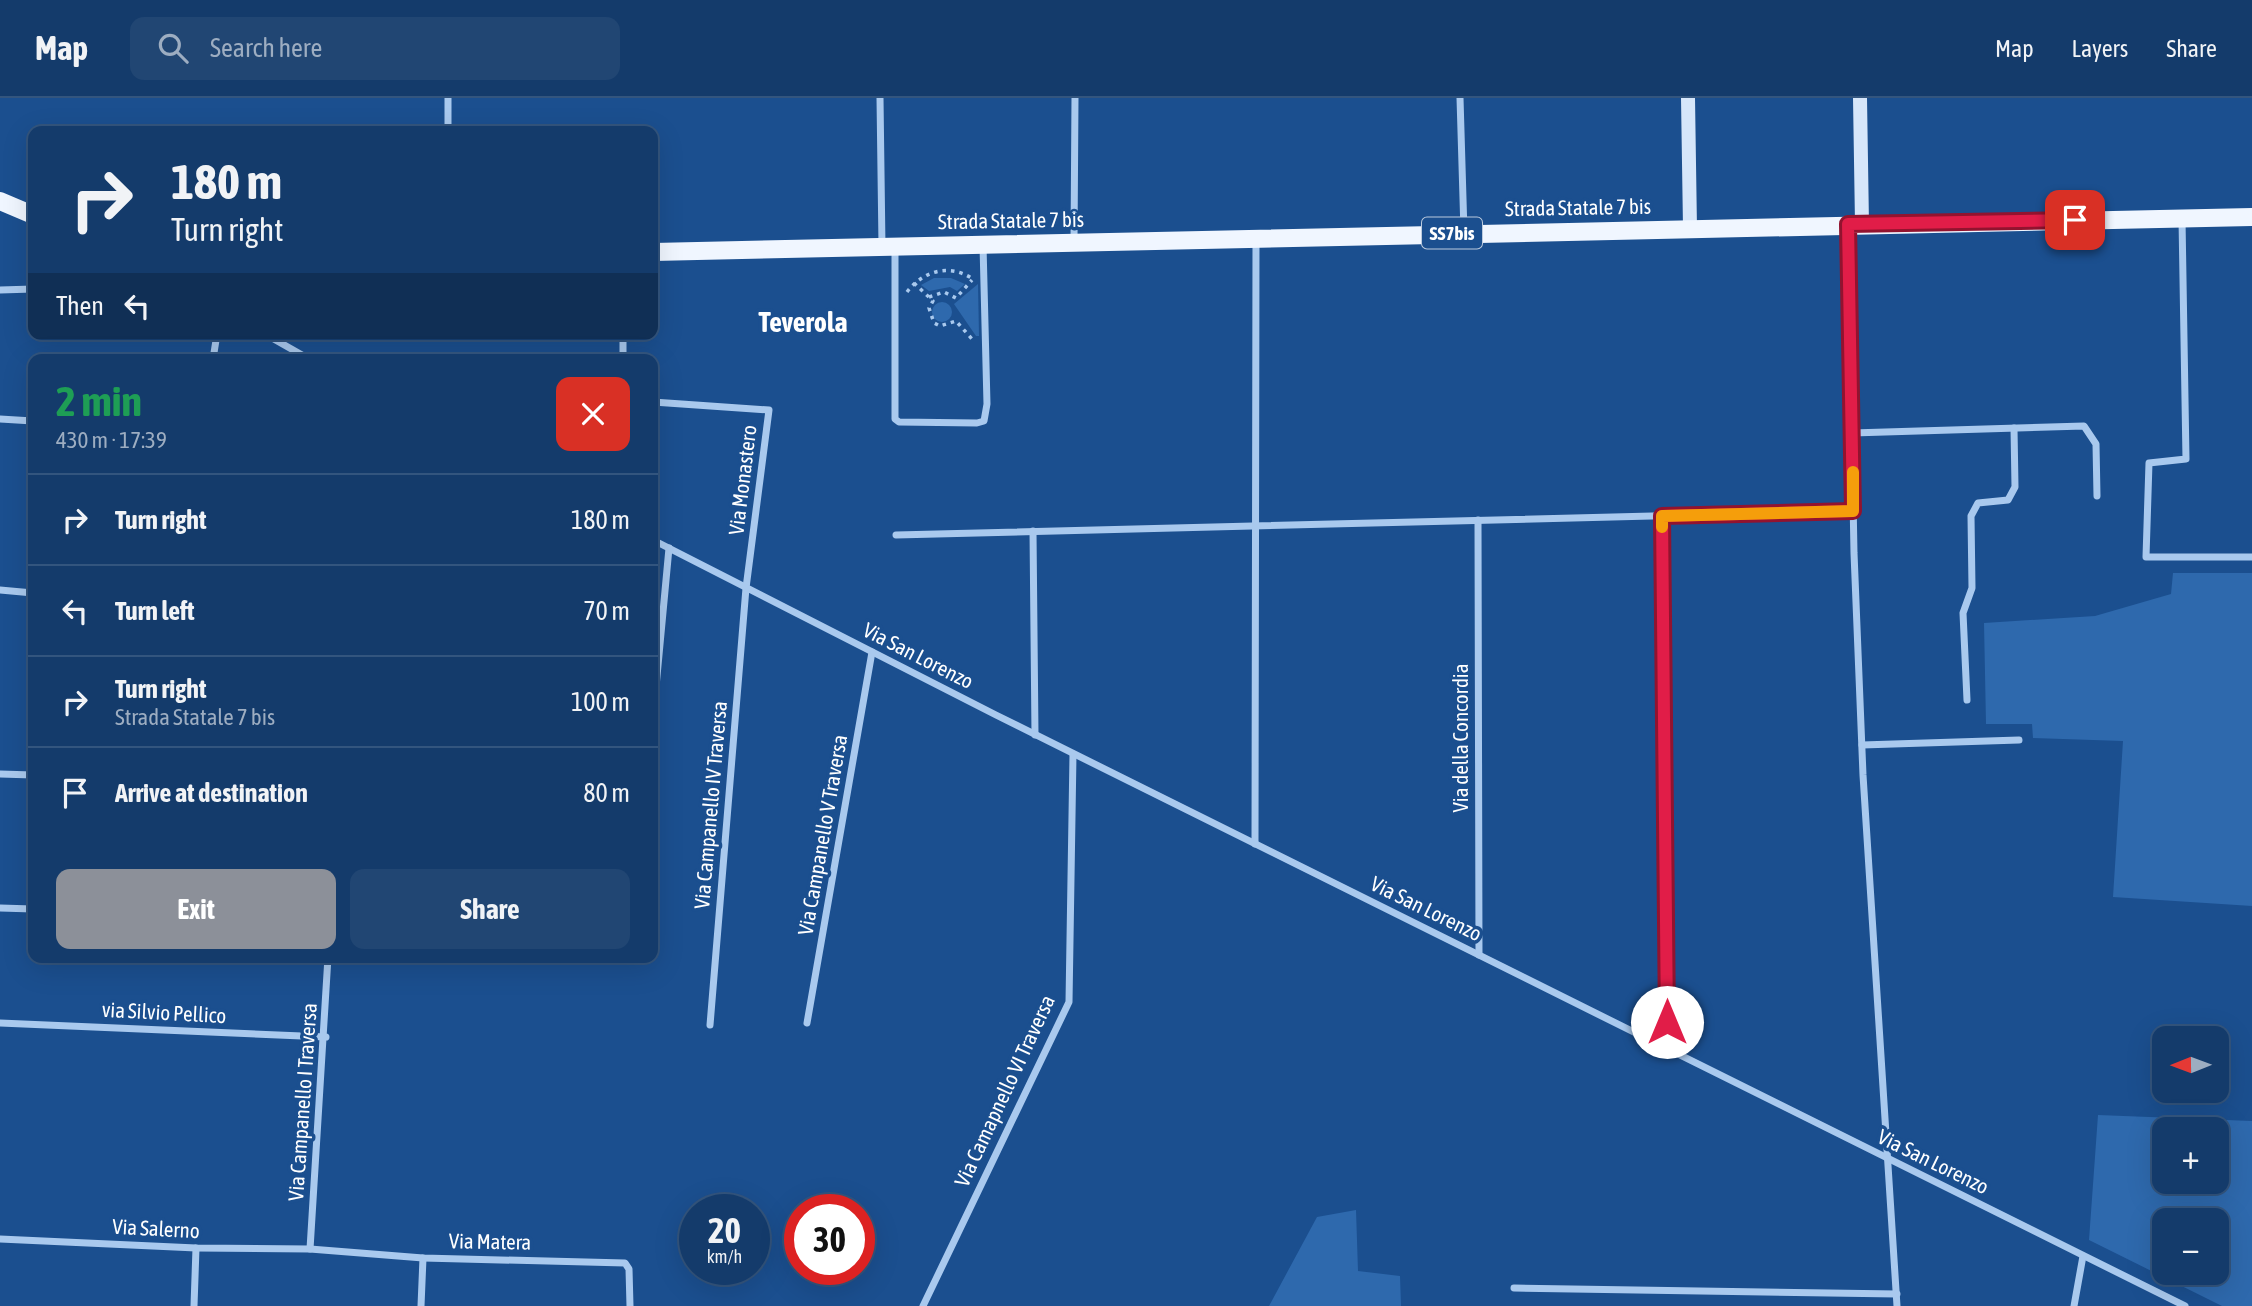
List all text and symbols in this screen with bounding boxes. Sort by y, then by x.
search box [130,17,620,80]
text: Map [35,29,88,67]
icon: search [154,29,192,67]
text: Search here [210,33,322,63]
text: Map [1995,35,2034,62]
text: Layers [2072,35,2128,62]
text: Share [2166,35,2217,62]
text: 180 m [171,153,282,209]
icon: right [56,154,147,245]
pin [2045,190,2105,250]
street label: Strada Statale 7 bis [1505,194,1651,220]
icon: arrive [2056,201,2094,239]
street label: Strada Statale 7 bis [938,207,1084,233]
text: Turn right [171,211,284,248]
road number: SS7bis [1422,217,1482,248]
icon: left [118,287,156,325]
text: Then [56,291,104,321]
district label: Teverola [759,306,847,338]
text: 2 min [56,377,142,425]
button: close [556,377,630,451]
street label: Via Monastero [723,424,761,536]
text: 430 m · 17:39 [56,427,167,453]
icon: right [56,501,94,539]
text: Turn right [115,505,206,535]
text: 180 m [571,505,630,535]
icon: left [56,592,94,630]
text: Turn left [115,596,195,626]
text: 70 m [583,596,630,626]
street label: Via San Lorenzo [859,617,978,693]
street label: Via della Concordia [1448,664,1472,812]
text: Turn right [115,674,206,704]
icon: right [56,683,94,721]
text: 100 m [571,687,630,717]
street label: Via Campanello IV Traversa [689,700,731,910]
text: Strada Statale 7 bis [115,704,275,730]
street label: Via Campanello V Traversa [793,733,851,937]
icon: arrive [56,774,94,812]
text: Arrive at destination [115,778,308,808]
text: 80 m [583,778,630,808]
button: Exit [56,869,336,949]
button: Share [350,869,630,949]
street label: Via San Lorenzo [1367,871,1486,945]
position arrow [1630,985,1704,1059]
street label: Via Camapnello VI Traversa [949,991,1059,1190]
street label: via Silvio Pellico [101,997,227,1027]
street label: Via Campanello I Traversa [283,1002,321,1202]
north arrow [2152,1026,2230,1102]
map controls [2152,1026,2229,1285]
button: + [2152,1117,2229,1194]
street label: Via San Lorenzo [1874,1124,1993,1198]
speed limit sign: 30 [784,1194,875,1285]
button: − [2152,1208,2229,1285]
text: 20 [708,1210,741,1250]
street label: Via Salerno [112,1214,200,1242]
street label: Via Matera [449,1228,531,1254]
text: km/h [707,1246,742,1267]

